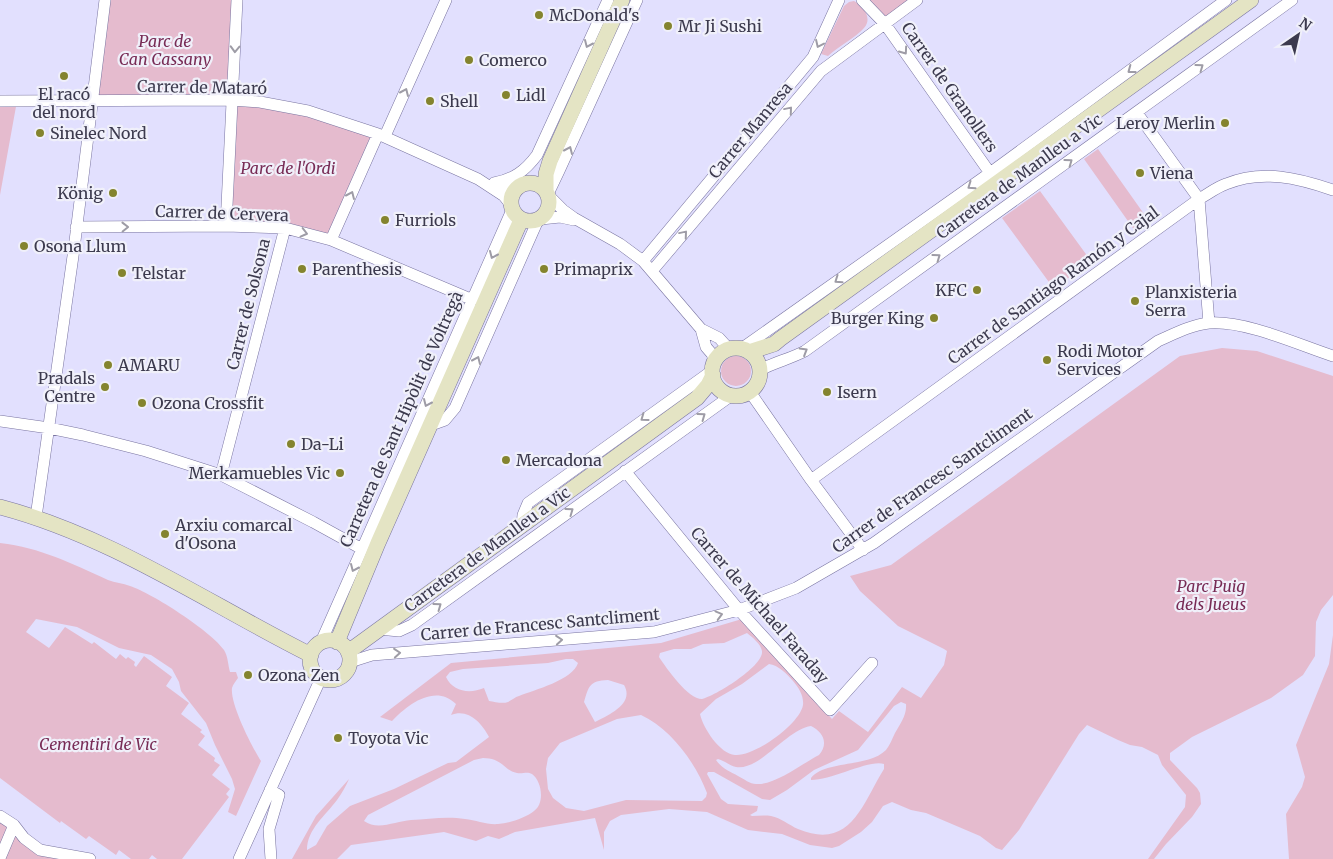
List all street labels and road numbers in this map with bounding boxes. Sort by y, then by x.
street label: Carrer de Granollers [898,18,1003,156]
street label: Carrer de Mataró [137,76,267,98]
street label: Carrer Manresa [704,77,796,182]
street label: Carretera de Manlleu a Vic [932,109,1106,243]
street label: Carrer de Cervera [155,201,289,225]
street label: Carrer de Santiago Ramón y Cajal [944,202,1162,368]
street label: Carrer de Solsona [222,236,274,372]
street label: Carretera de Sant Hipòlit de Voltregà [335,287,467,550]
street label: Carrer de Francesc Santcliment [828,403,1037,557]
street label: Carretera de Manlleu a Vic [400,482,574,616]
street label: Carrer de Michael Faraday [687,523,834,688]
street label: Carrer de Francesc Santcliment [420,604,661,644]

